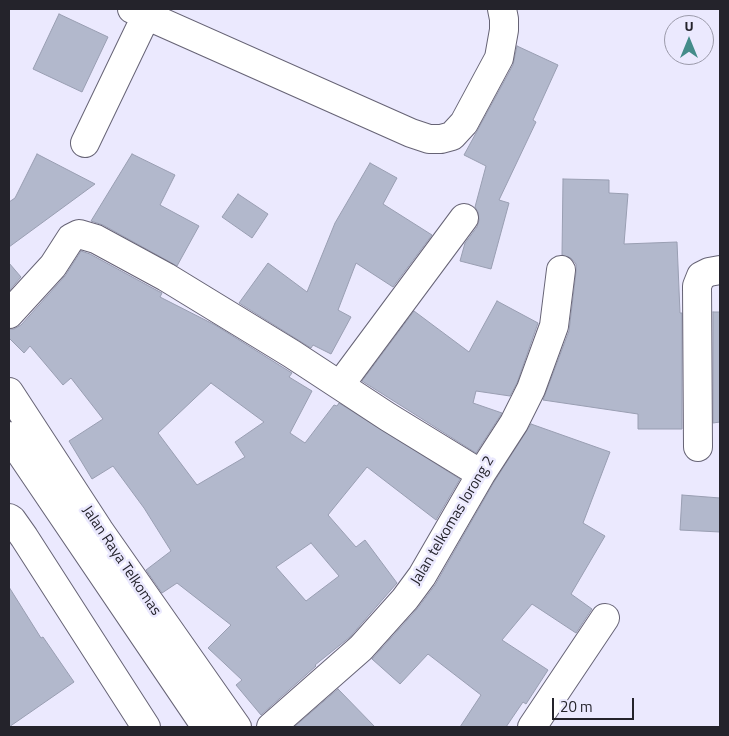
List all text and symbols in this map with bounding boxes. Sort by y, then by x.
north arrow [664,15,714,65]
text: U [684,15,694,36]
street label: Jalan telkomas lorong 2 [407,453,499,589]
street label: Jalan Raya Telkomas [78,503,164,619]
scale bar [554,688,636,720]
text: 20 m [560,695,593,718]

